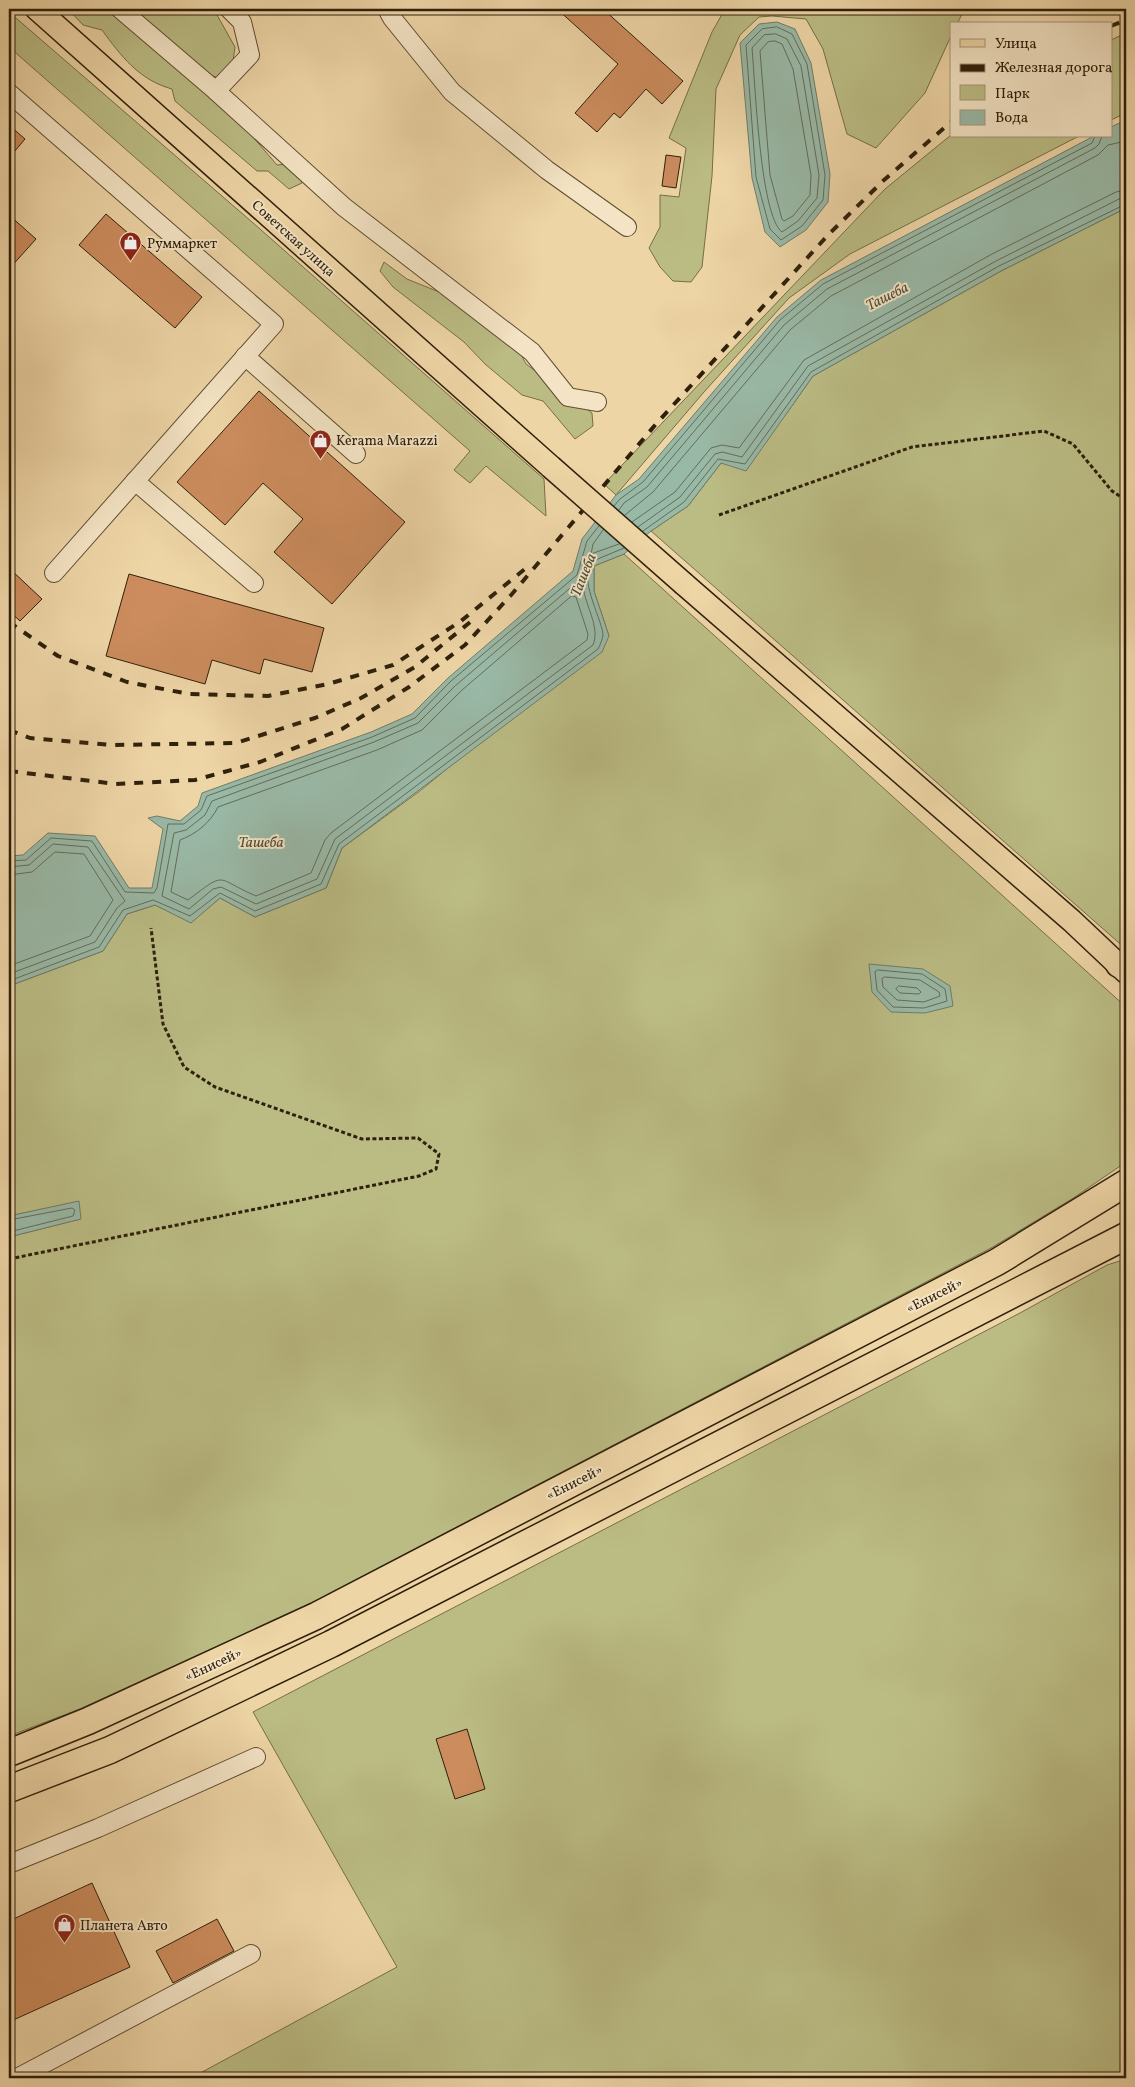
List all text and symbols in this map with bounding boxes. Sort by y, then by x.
legend [950,22,1112,138]
text: Улица [995,34,1037,55]
text: Железная дорога [995,58,1112,79]
text: Парк [995,84,1030,105]
text: Вода [995,108,1028,129]
street label: Советская улица [247,196,339,282]
shop icon: Руммаркет [119,231,143,262]
place label: Руммаркет [147,235,217,254]
water label: Ташеба [863,278,913,317]
shop icon: Kerama Marazzi [308,428,332,459]
place label: Kerama Marazzi [336,432,438,451]
water label: Ташеба [566,551,603,600]
water label: Ташеба [238,833,284,854]
street label: «Енисей» [903,1274,966,1319]
street label: «Енисей» [543,1461,606,1506]
street label: «Енисей» [182,1644,245,1687]
shop icon: Планета Авто [52,1913,76,1944]
place label: Планета Авто [80,1917,168,1936]

